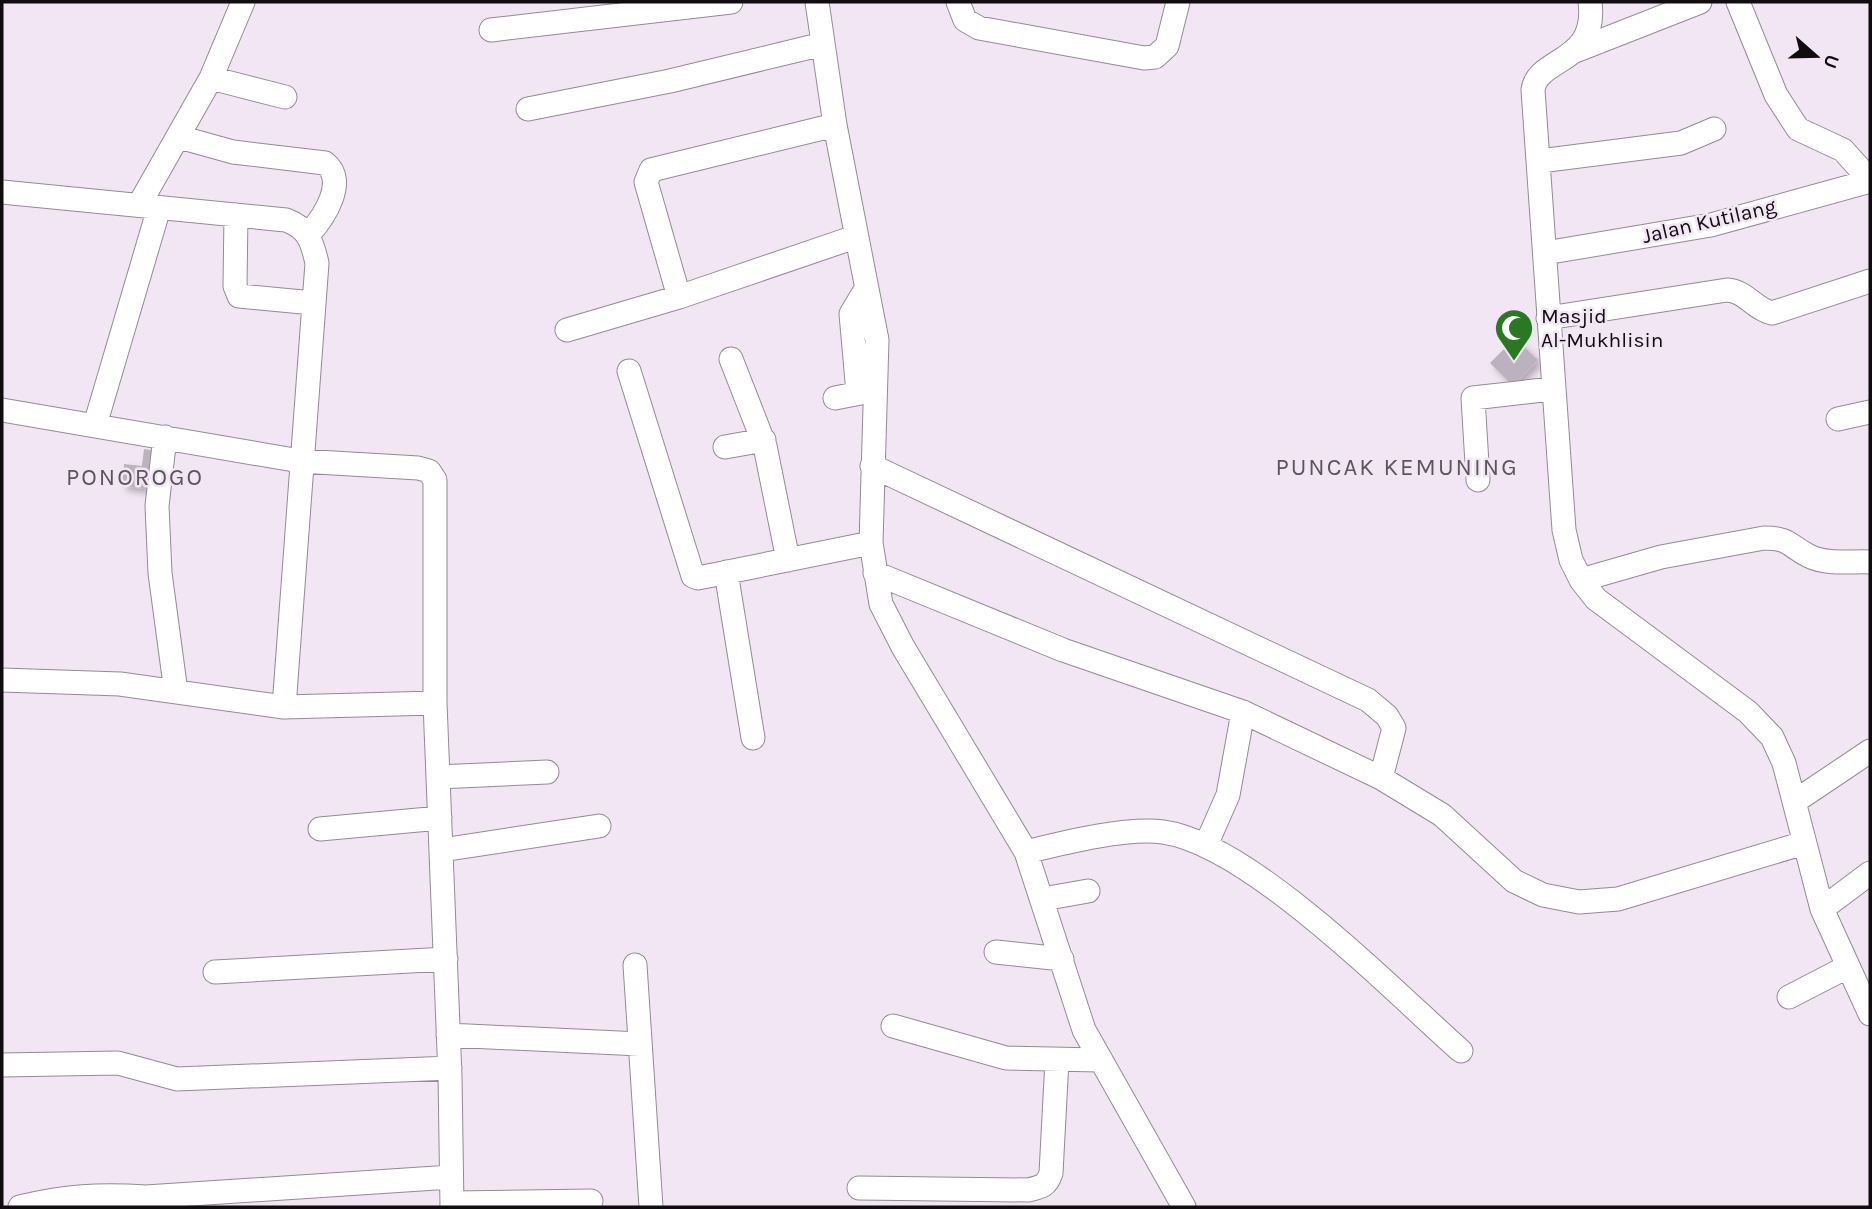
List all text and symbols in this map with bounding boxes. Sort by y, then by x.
north arrow [1781,21,1851,91]
text: U [1818,52,1844,71]
street label: Jalan Kutilang [1640,194,1778,248]
place label: Masjid Al-Mukhlisin [1541,304,1663,352]
mosque icon: Masjid Al-Mukhlisin [1493,307,1535,362]
district label: PUNCAK KEMUNING [1275,453,1519,481]
district label: PONOROGO [66,463,204,491]

